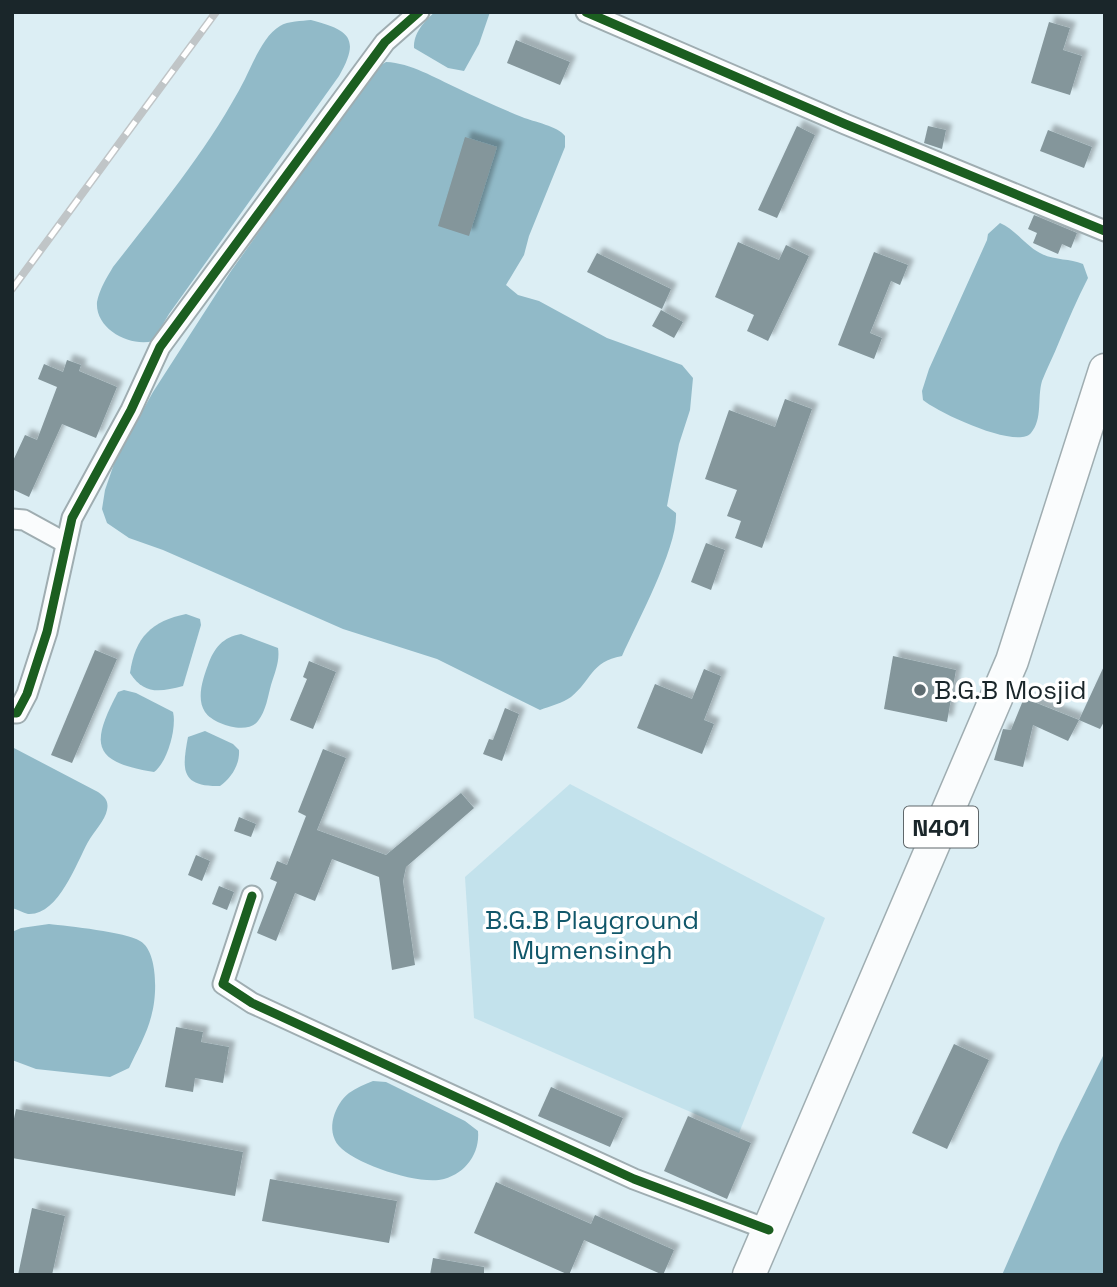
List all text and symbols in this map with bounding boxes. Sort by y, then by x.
place label: B.G.B Mosjid [934,673,1087,707]
marker: B.G.B Mosjid [912,682,928,698]
road number: N401 [904,806,978,848]
park label: B.G.B Playground Mymensingh [485,903,699,967]

